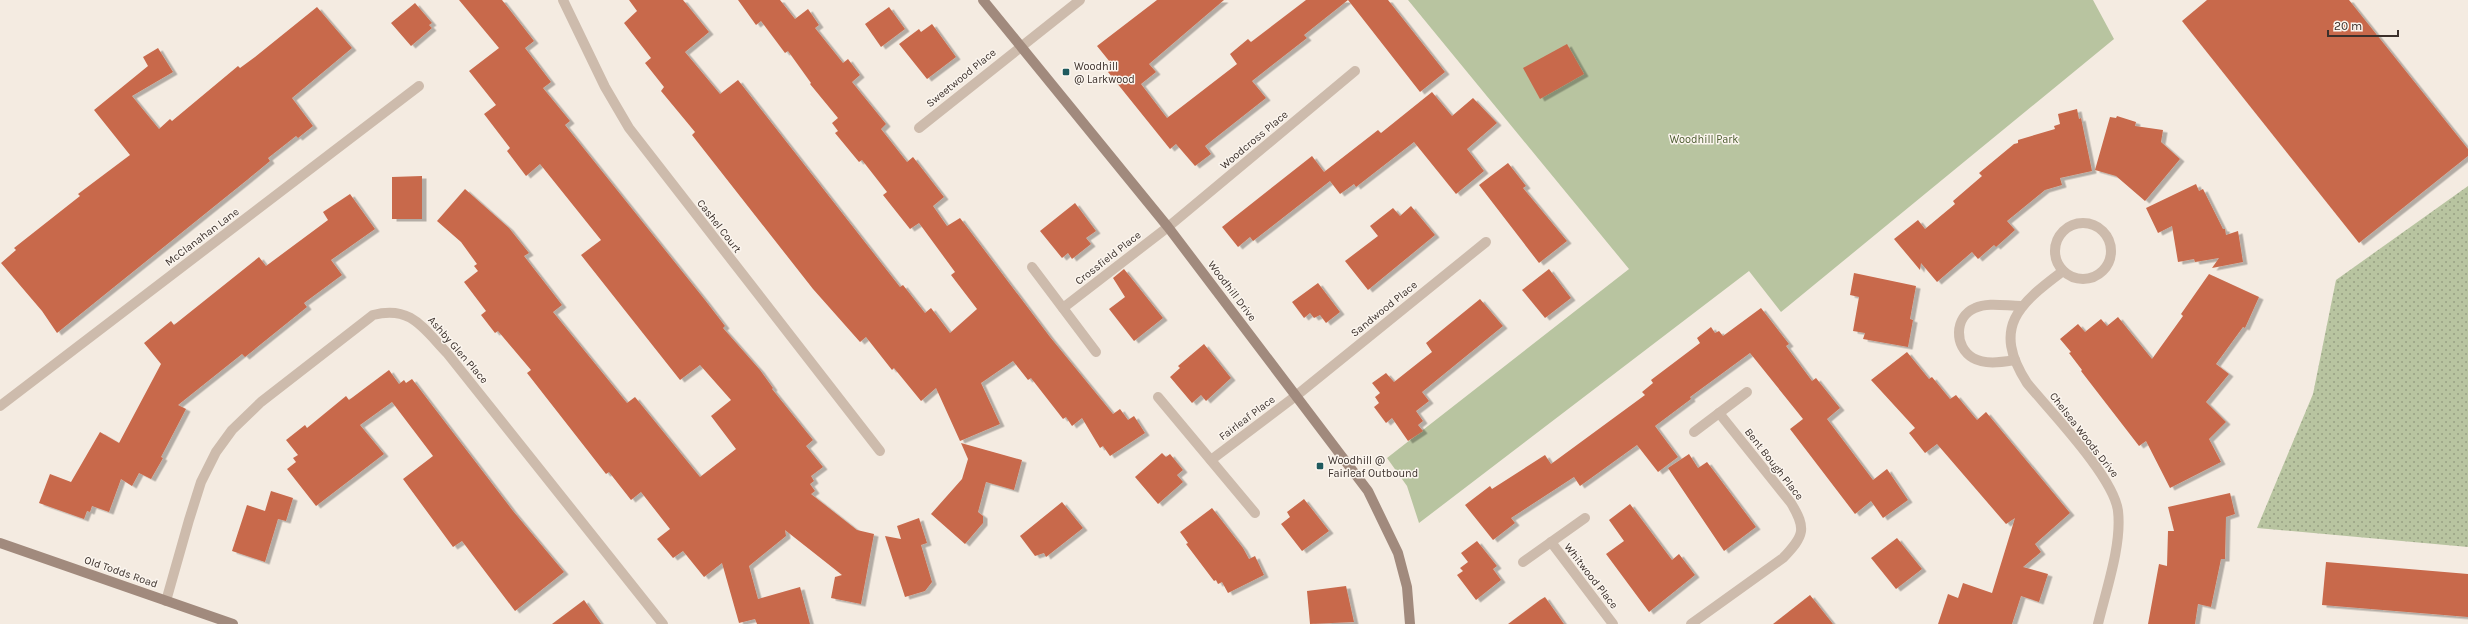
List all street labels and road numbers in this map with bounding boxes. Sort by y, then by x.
street label: Sweetwood Place [924,46,999,110]
street label: Woodcross Place [1217,108,1291,172]
street label: Cashel Court [694,197,744,255]
street label: McClanahan Lane [163,205,242,269]
street label: Crossfield Place [1073,228,1144,288]
street label: Woodhill Drive [1205,258,1259,324]
street label: Sandwood Place [1348,278,1420,340]
street label: Ashby Glen Place [425,314,491,386]
street label: Chelsea Woods Drive [2047,390,2121,480]
street label: Fairleaf Place [1217,393,1278,443]
street label: Bent Bough Place [1742,426,1806,503]
street label: Whitwood Place [1561,541,1621,612]
street label: Old Todds Road [83,553,159,591]

